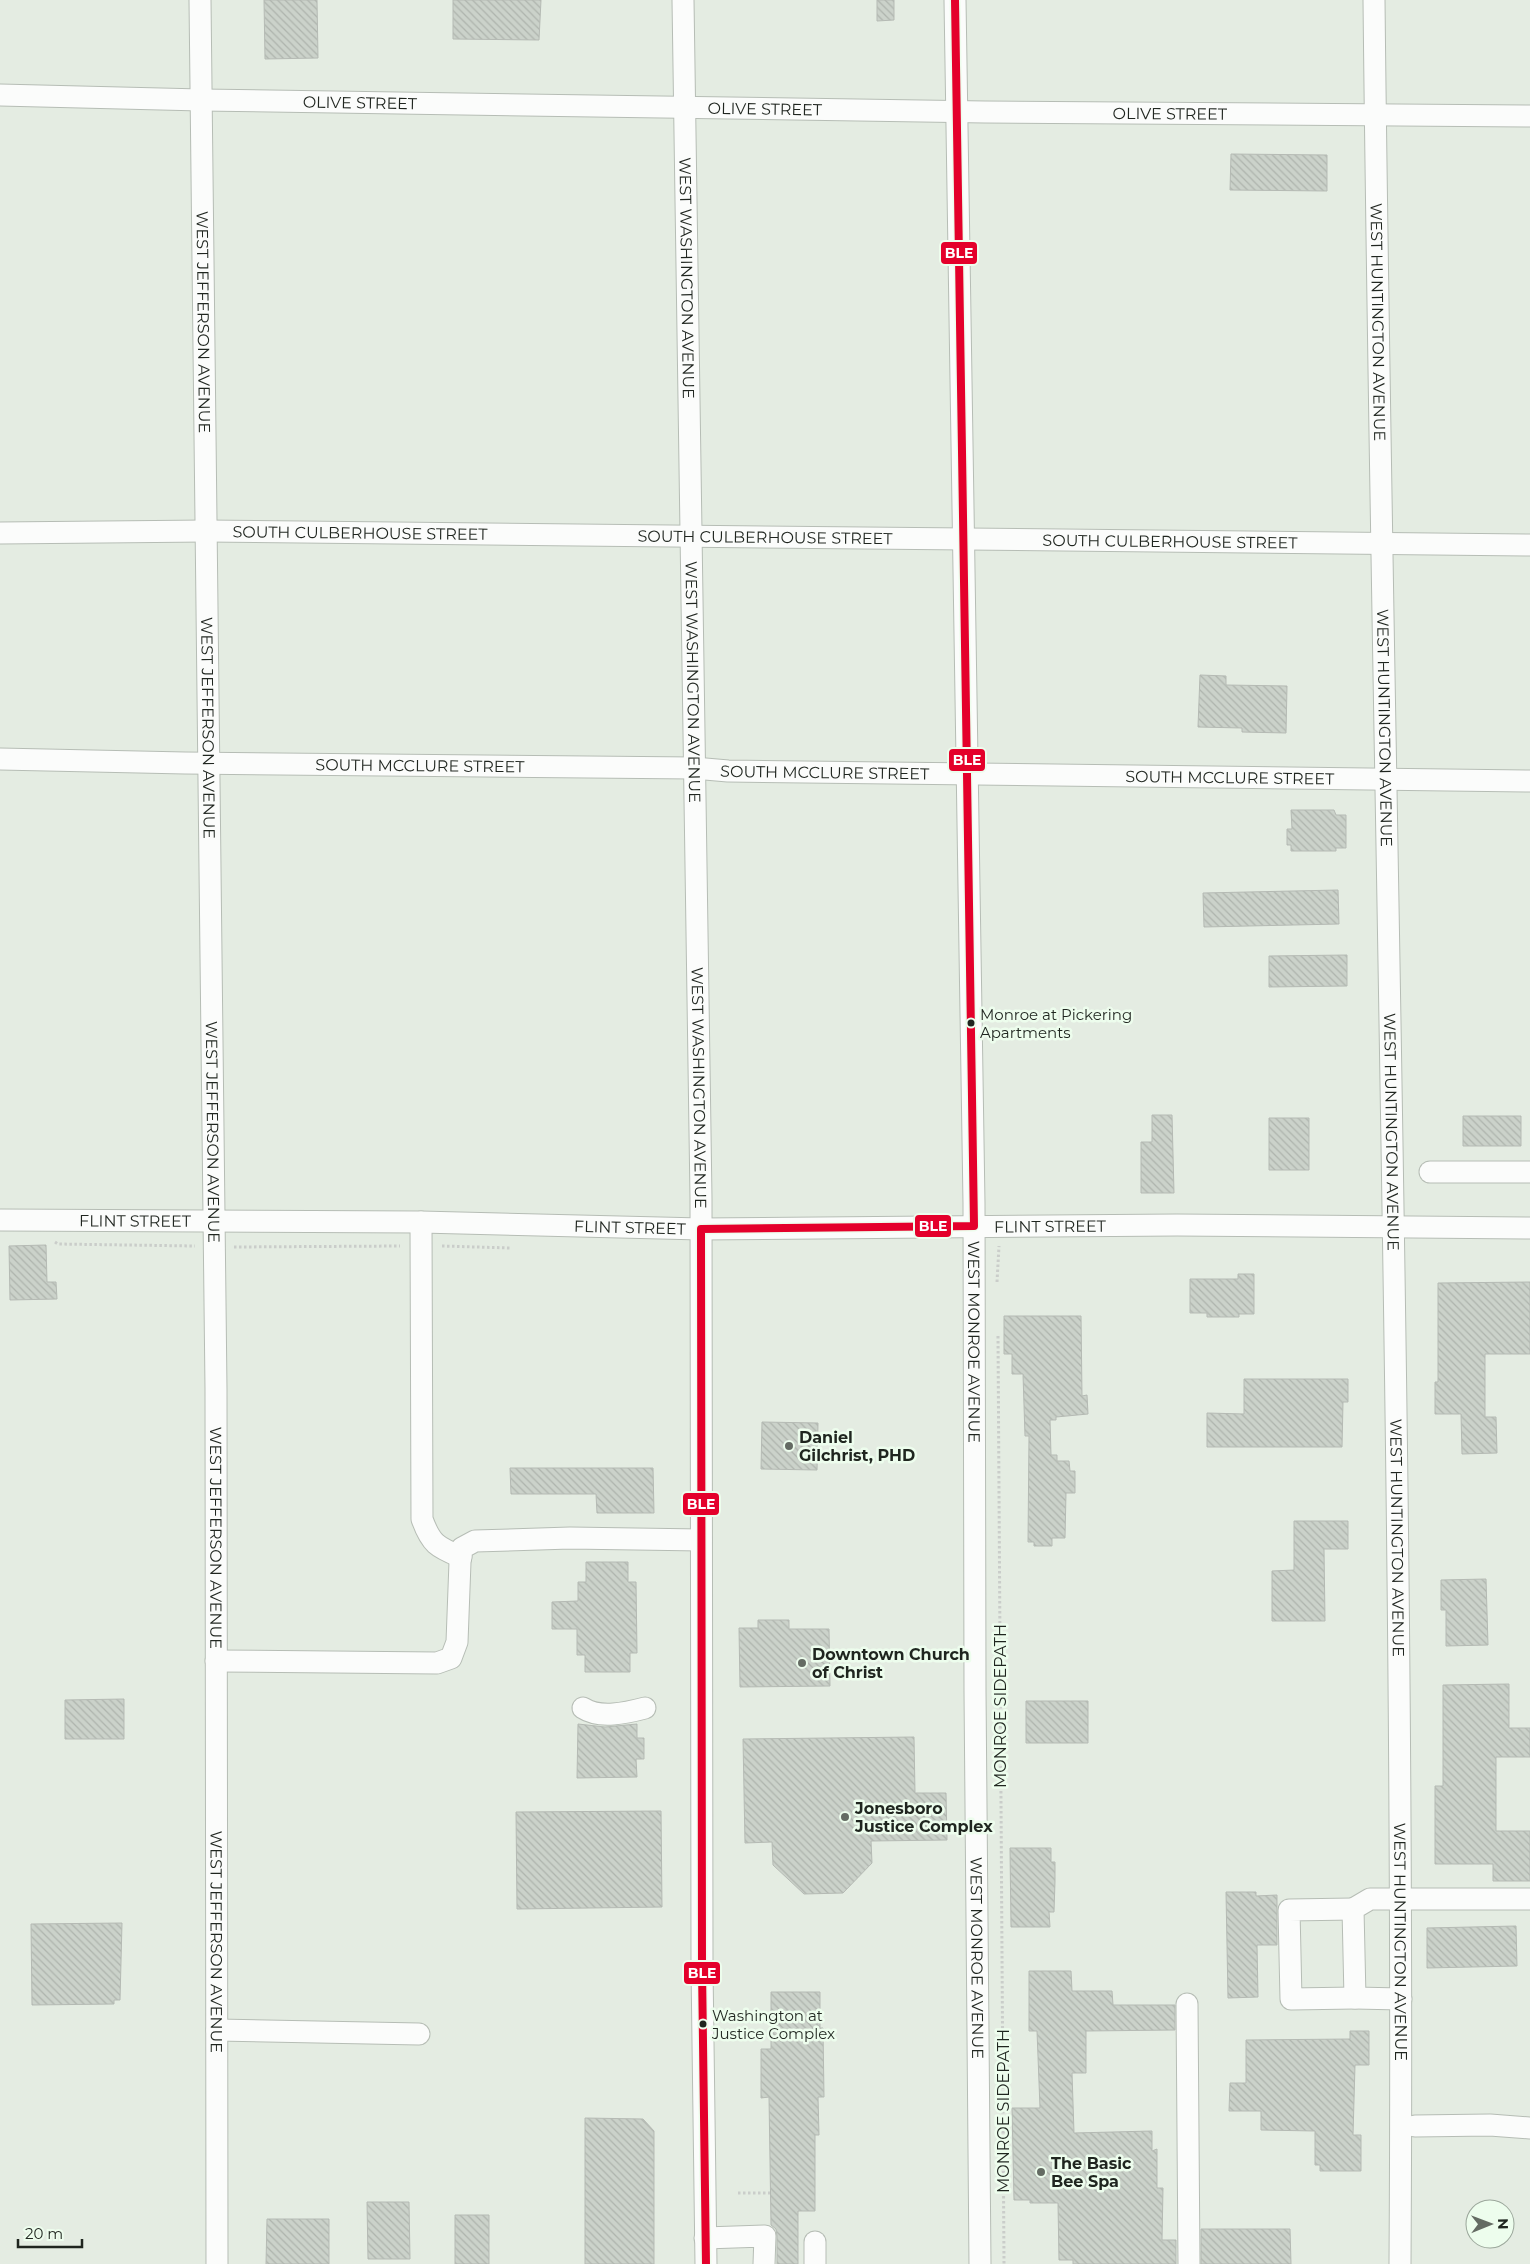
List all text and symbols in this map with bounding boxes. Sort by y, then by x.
street label: OLIVE STREET [303,92,418,113]
street label: OLIVE STREET [708,98,823,119]
street label: OLIVE STREET [1113,103,1228,123]
street label: WEST WASHINGTON AVENUE [676,157,698,399]
street label: WEST HUNTINGTON AVENUE [1367,203,1390,441]
street label: WEST JEFFERSON AVENUE [193,211,214,433]
line badge: BLE [940,241,978,265]
text: BLE [945,244,973,262]
street label: SOUTH CULBERHOUSE STREET [232,522,488,543]
street label: SOUTH CULBERHOUSE STREET [637,526,893,548]
street label: SOUTH CULBERHOUSE STREET [1042,530,1298,552]
street label: WEST WASHINGTON AVENUE [682,561,705,803]
street label: WEST HUNTINGTON AVENUE [1373,609,1397,847]
street label: WEST JEFFERSON AVENUE [198,617,219,839]
line badge: BLE [948,748,986,772]
text: BLE [953,751,981,769]
street label: SOUTH MCCLURE STREET [315,755,525,776]
street label: SOUTH MCCLURE STREET [719,761,930,783]
street label: SOUTH MCCLURE STREET [1125,766,1335,788]
street label: WEST WASHINGTON AVENUE [688,967,711,1209]
place label: Monroe at Pickering Apartments [980,1005,1132,1042]
street label: WEST HUNTINGTON AVENUE [1380,1013,1403,1251]
marker: Monroe at Pickering Apartments [966,1018,976,1028]
street label: WEST JEFFERSON AVENUE [202,1021,224,1243]
street label: FLINT STREET [79,1211,192,1230]
line badge: BLE [914,1214,952,1238]
street label: FLINT STREET [574,1216,687,1238]
street label: FLINT STREET [994,1216,1107,1236]
text: BLE [919,1217,947,1235]
street label: WEST MONROE AVENUE [965,1241,984,1443]
street label: WEST HUNTINGTON AVENUE [1387,1419,1408,1657]
street label: WEST JEFFERSON AVENUE [207,1427,226,1649]
place label: Daniel Gilchrist, PHD [799,1428,915,1465]
marker: Daniel Gilchrist, PHD [783,1440,795,1452]
line badge: BLE [682,1492,720,1516]
text: BLE [687,1495,715,1513]
street label: MONROE SIDEPATH [991,1624,1010,1788]
place label: Downtown Church of Christ [812,1645,970,1682]
marker: Downtown Church of Christ [796,1657,808,1669]
place label: Jonesboro Justice Complex [854,1799,993,1836]
marker: Jonesboro Justice Complex [839,1811,851,1823]
street label: WEST HUNTINGTON AVENUE [1391,1823,1410,2061]
street label: WEST JEFFERSON AVENUE [207,1831,226,2053]
street label: WEST MONROE AVENUE [967,1857,988,2059]
line badge: BLE [683,1961,721,1985]
text: BLE [688,1964,716,1982]
place label: Washington at Justice Complex [711,2006,835,2043]
marker: Washington at Justice Complex [698,2019,708,2029]
street label: MONROE SIDEPATH [994,2029,1013,2193]
place label: The Basic Bee Spa [1051,2154,1132,2191]
marker: The Basic Bee Spa [1035,2166,1047,2178]
north arrow [1465,2199,1515,2249]
scale bar [18,2216,81,2248]
text: N [1494,2218,1512,2230]
text: 20 m [25,2224,63,2243]

